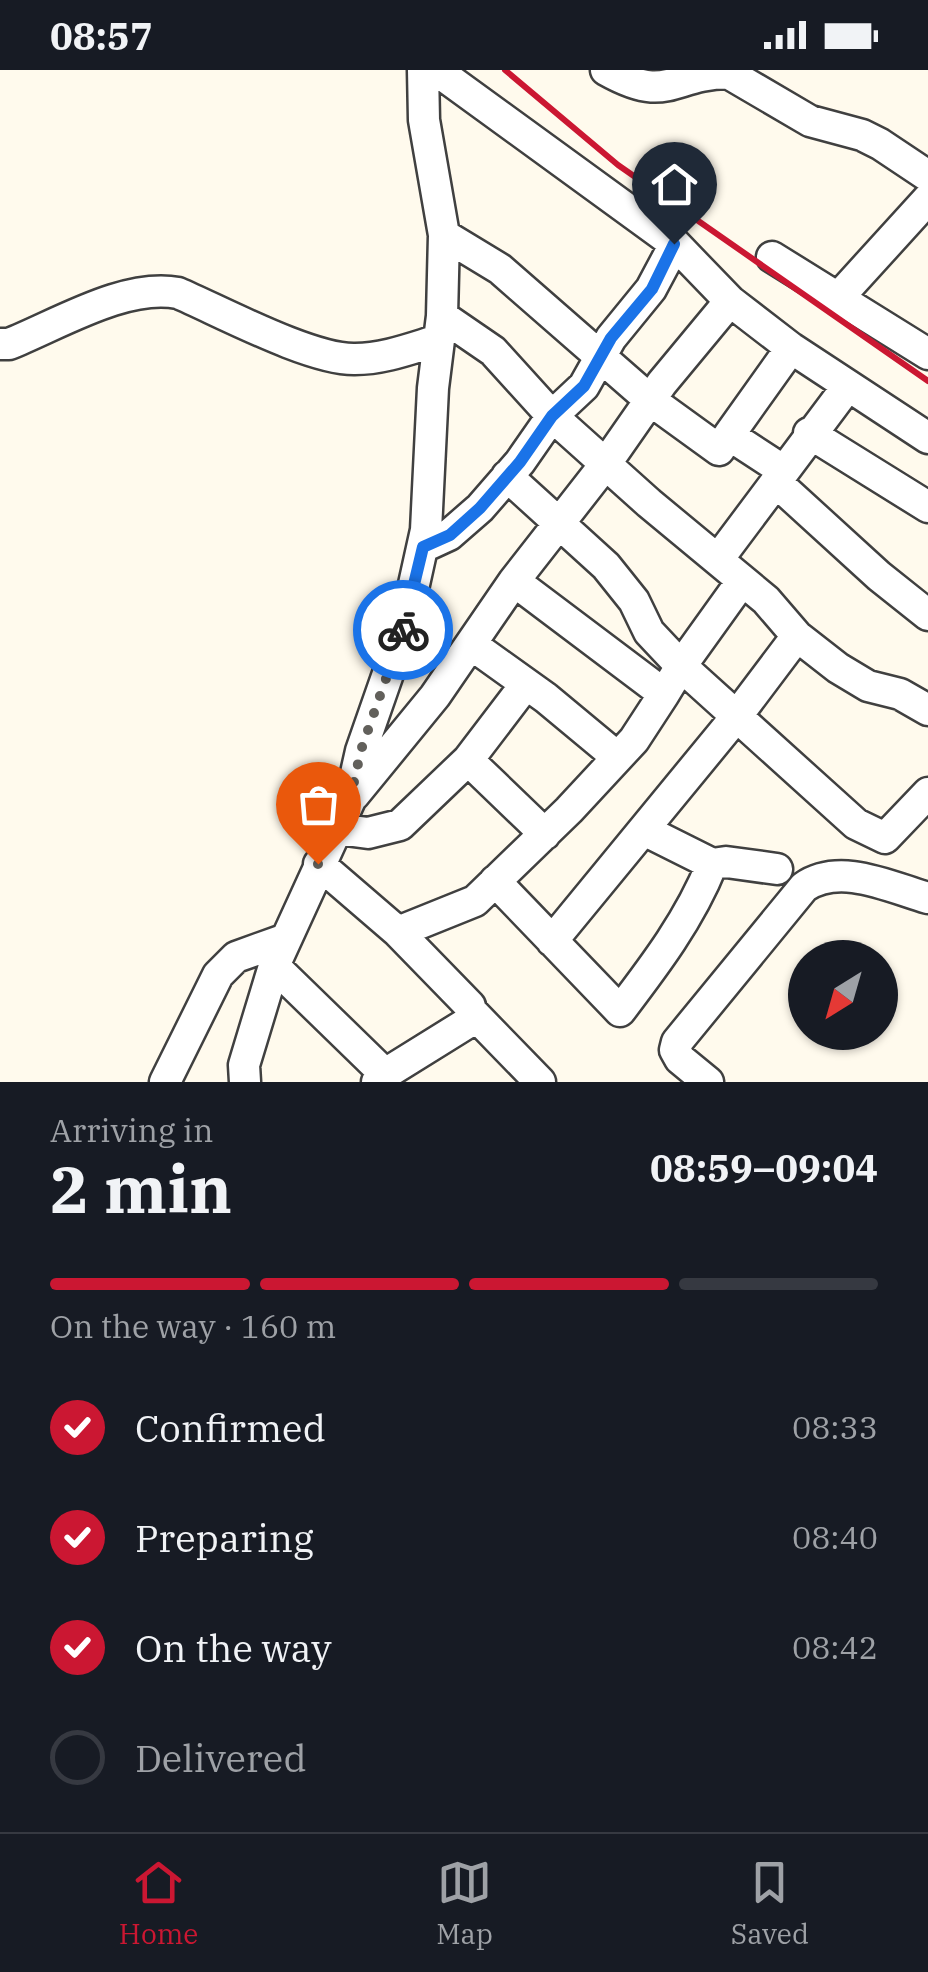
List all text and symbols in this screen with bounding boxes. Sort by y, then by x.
text: 08:57 [50,11,153,60]
pin [632,142,717,245]
icon: home [647,157,702,212]
courier [353,580,453,680]
icon: bike [376,603,431,658]
pin [276,762,361,865]
icon: bag [291,777,346,832]
north arrow [788,940,898,1050]
map controls [788,940,898,1050]
text: Arriving in [50,1109,213,1151]
text: 08:59–09:04 [650,1143,878,1192]
text: 2 min [50,1146,232,1231]
text: On the way · 160 m [50,1305,336,1347]
icon: check [50,1400,105,1455]
text: Confirmed [135,1403,326,1452]
text: 08:33 [792,1406,878,1448]
icon: check [50,1510,105,1565]
text: Preparing [135,1513,314,1562]
text: 08:40 [792,1516,878,1558]
icon: check [50,1620,105,1675]
text: On the way [135,1623,332,1672]
text: 08:42 [792,1626,878,1668]
text: Delivered [135,1733,307,1782]
tab: Home [119,1855,198,1952]
tab: Map [436,1855,493,1952]
tab: Saved [731,1855,809,1952]

